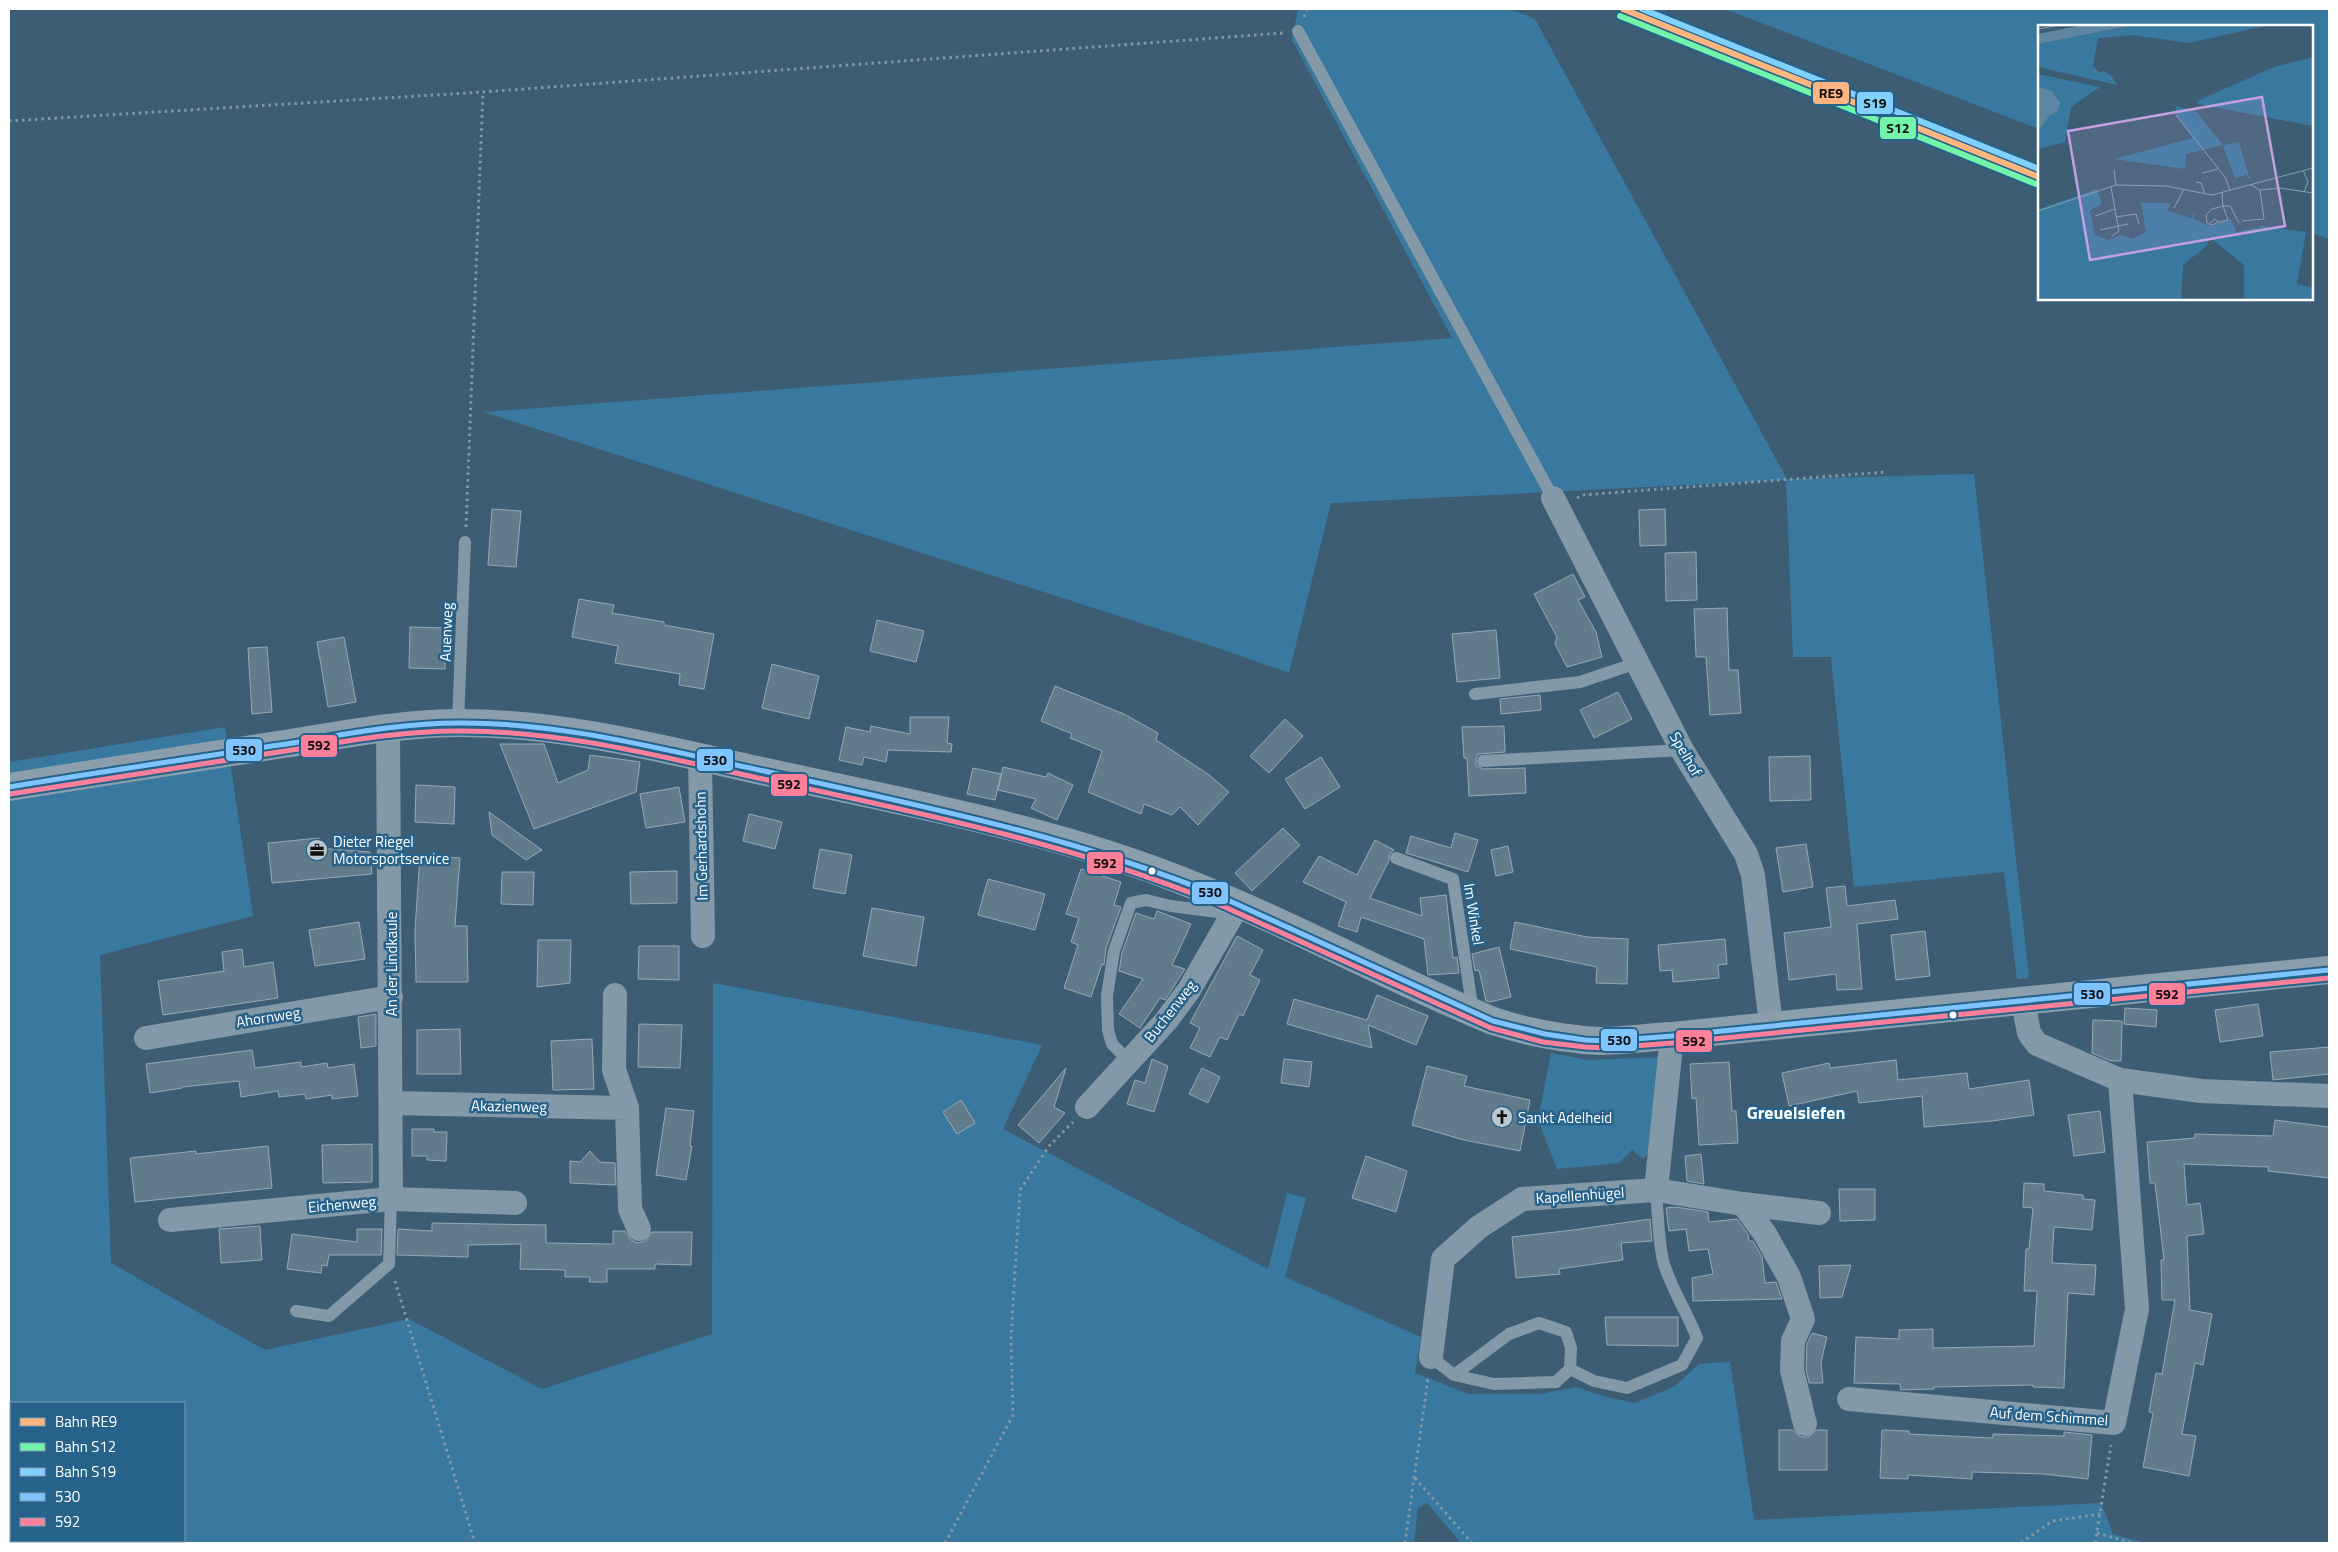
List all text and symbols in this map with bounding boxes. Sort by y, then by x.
inset map [2038,25,2313,300]
line badge: RE9 [1812,81,1850,105]
text: RE9 [1819,82,1843,103]
line badge: S19 [1856,91,1894,115]
text: S19 [1863,92,1887,113]
line badge: S12 [1879,116,1917,140]
text: S12 [1886,117,1910,138]
street label: Auenweg [433,602,459,662]
street label: Spelhof [1664,727,1708,781]
line badge: 592 [300,734,338,758]
text: 592 [307,734,331,755]
line badge: 530 [225,738,263,762]
text: 530 [232,739,256,760]
line badge: 530 [696,748,734,772]
text: 530 [703,749,727,770]
line badge: 592 [770,773,808,797]
text: 592 [777,773,801,794]
street label: Im Gerhardshohn [689,791,713,901]
place label: Dieter Riegel Motorsportservice [333,830,449,870]
office icon: Dieter Riegel Motorsportservice [305,838,329,862]
line badge: 592 [1086,851,1124,875]
text: 592 [1093,852,1117,873]
unlabelled marker [1147,866,1157,876]
line badge: 530 [1191,881,1229,905]
text: 530 [1198,881,1222,902]
street label: Im Winkel [1458,881,1490,947]
street label: An der Lindkaule [380,912,403,1016]
street label: Buchenweg [1138,975,1202,1047]
line badge: 530 [2073,982,2111,1006]
line badge: 592 [2148,982,2186,1006]
text: 530 [2080,983,2104,1004]
text: 592 [2155,983,2179,1004]
street label: Ahornweg [234,1001,302,1033]
unlabelled marker [1948,1010,1958,1020]
line badge: 530 [1600,1028,1638,1052]
text: 530 [1607,1029,1631,1050]
line badge: 592 [1675,1029,1713,1053]
text: 592 [1682,1030,1706,1051]
street label: Akazienweg [471,1094,547,1118]
district label: Greuelsiefen [1747,1099,1845,1126]
church icon: Sankt Adelheid [1490,1105,1514,1129]
place label: Sankt Adelheid [1518,1106,1612,1129]
street label: Kapellenhügel [1535,1180,1625,1210]
street label: Eichenweg [307,1190,377,1218]
street label: Auf dem Schimmel [1989,1400,2109,1432]
legend [10,1402,185,1542]
text: Bahn RE9 [55,1410,117,1433]
text: Bahn S12 [55,1435,116,1458]
text: Bahn S19 [55,1460,116,1483]
text: 530 [55,1485,80,1508]
text: 592 [55,1510,80,1533]

